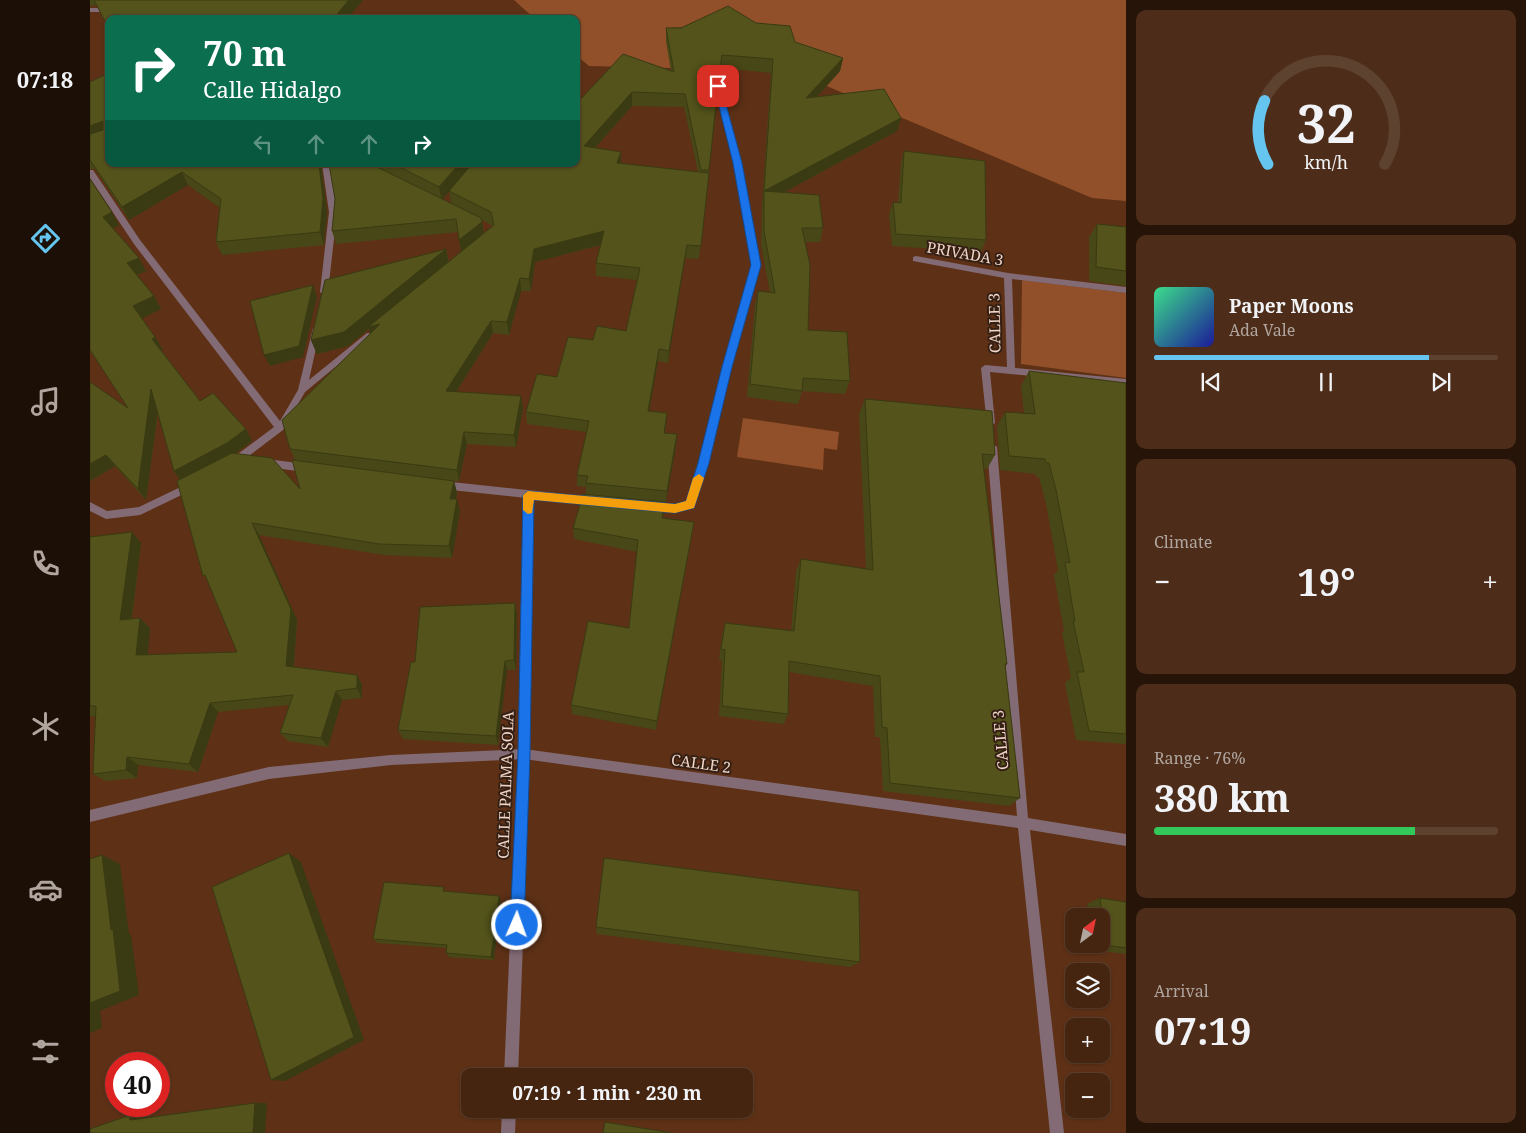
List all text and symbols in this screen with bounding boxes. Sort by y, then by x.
text: 70 m [203,29,286,76]
icon: right [120,35,185,100]
text: 07:18 [17,64,73,94]
pin [697,65,739,107]
icon: arrive [704,72,732,100]
text: Calle Hidalgo [203,74,342,104]
text: 32 [1297,87,1355,158]
icon: left [249,130,277,158]
icon: ahead [302,130,330,158]
icon: ahead [355,130,383,158]
icon: right [408,130,436,158]
text: km/h [1304,150,1348,174]
icon: directions [28,221,63,256]
street label: PRIVADA 3 [925,236,1005,270]
street label: CALLE 3 [983,293,1005,353]
text: Paper Moons [1229,293,1354,319]
text: Ada Vale [1229,319,1295,341]
icon: previous [1197,368,1225,396]
icon: pause [1312,368,1340,396]
icon: next [1427,368,1455,396]
icon: music [28,384,63,419]
text: Climate [1154,531,1212,553]
icon: phone [28,546,63,581]
text: 19° [1297,555,1355,607]
text: − [1154,562,1170,600]
text: + [1482,562,1498,600]
icon: climate [28,709,63,744]
street label: CALLE 3 [987,709,1013,771]
street label: CALLE PALMA SOLA [492,710,518,859]
text: Range · 76% [1154,747,1246,769]
street label: CALLE 2 [670,749,732,777]
text: 380 km [1154,771,1290,823]
icon: car [28,872,63,907]
position arrow [490,898,542,950]
north arrow [1065,908,1110,952]
map controls [1065,908,1110,1118]
button: layers [1065,963,1110,1008]
text: Arrival [1154,980,1209,1002]
text: 07:19 [1154,1004,1251,1056]
button: + [1065,1018,1110,1063]
icon: filters [28,1034,63,1069]
speed limit sign: 40 [105,1052,170,1117]
button: − [1065,1073,1110,1118]
text: 07:19 · 1 min · 230 m [512,1080,702,1106]

